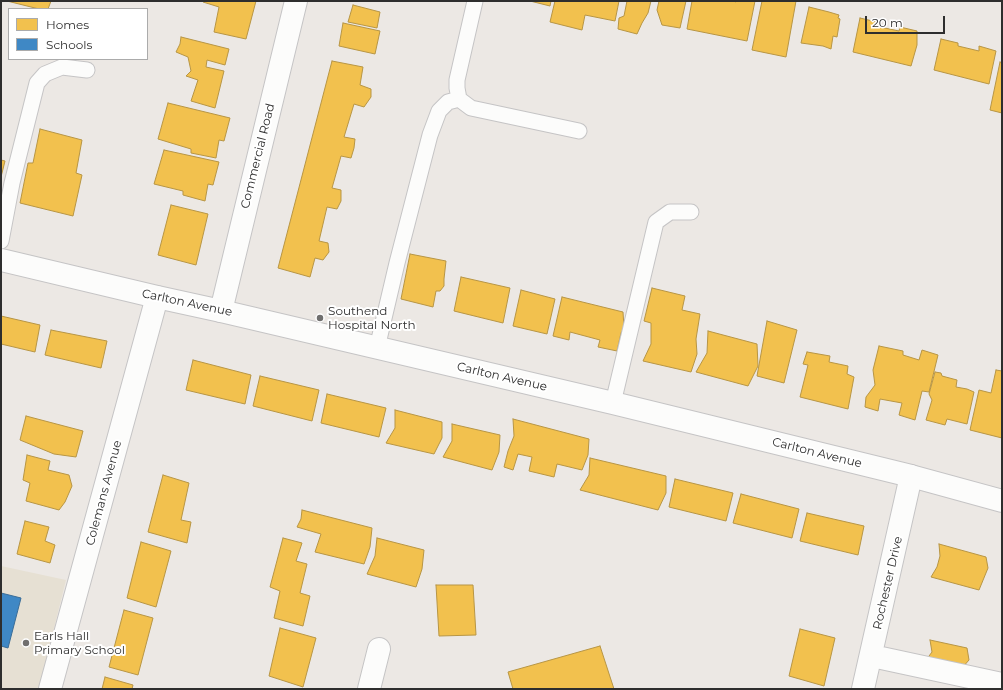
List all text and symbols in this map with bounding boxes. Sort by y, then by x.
legend [8,8,148,60]
scale bar [867,8,947,34]
text: 20 m [872,15,903,30]
text: Homes [46,17,89,32]
text: Schools [46,37,92,52]
street label: Commercial Road [238,102,278,210]
street label: Carlton Avenue [140,286,234,320]
place label: Southend Hospital North [328,304,416,332]
marker: Southend Hospital North [315,313,325,323]
street label: Carlton Avenue [456,360,548,394]
street label: Carlton Avenue [771,435,863,471]
street label: Colemans Avenue [83,439,125,547]
street label: Rochester Drive [870,535,906,631]
place label: Earls Hall Primary School [34,629,125,657]
marker: Earls Hall Primary School [21,638,31,648]

